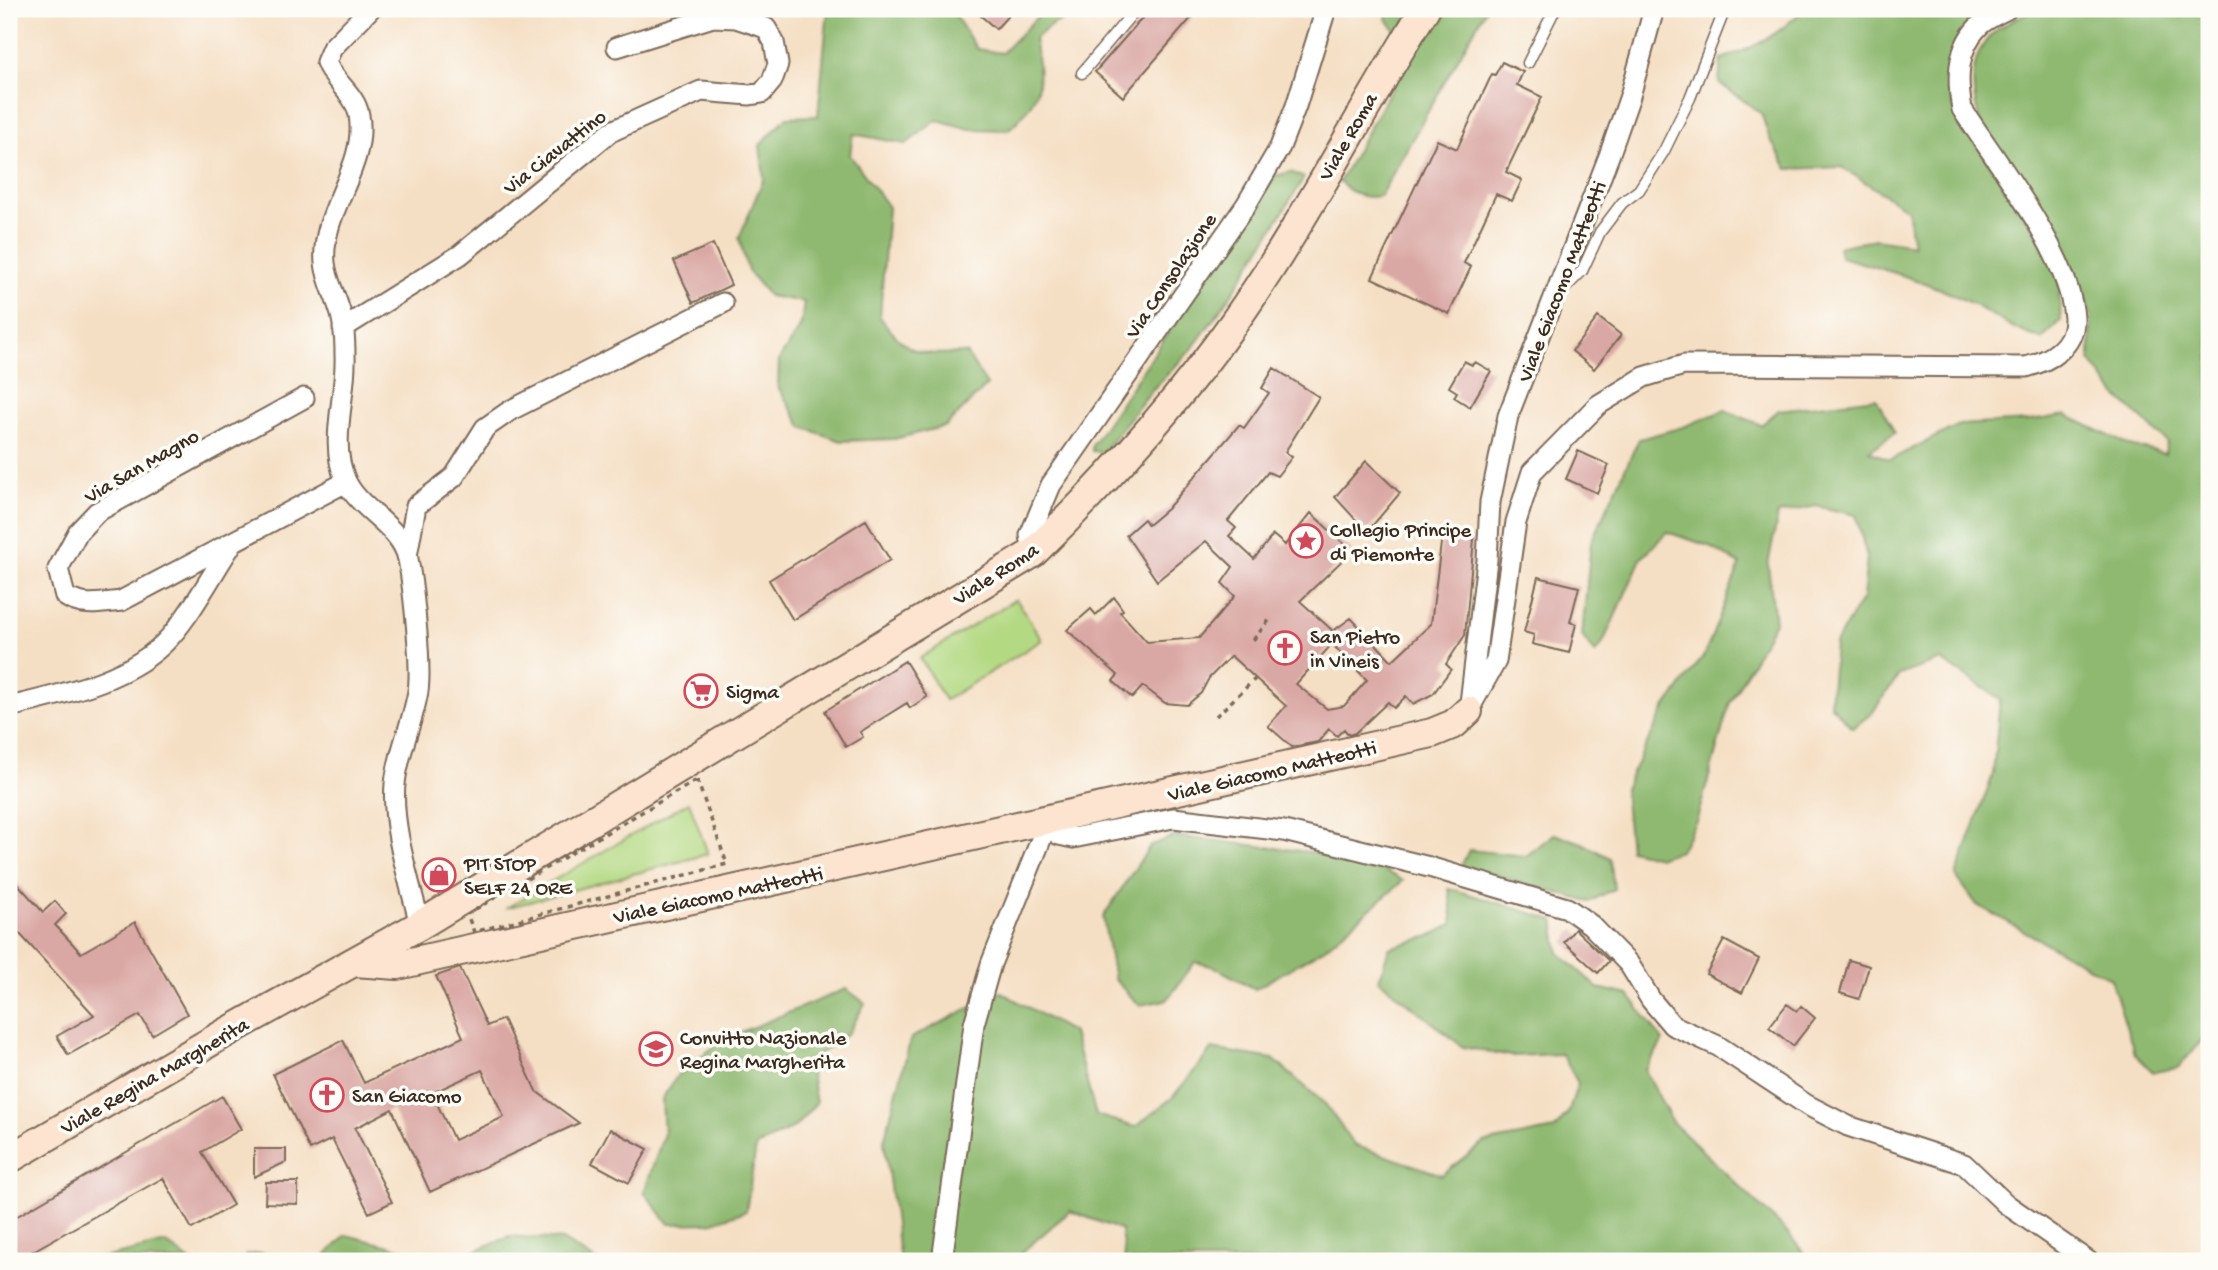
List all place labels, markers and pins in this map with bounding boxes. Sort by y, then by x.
place label: Collegio Principe di Piemonte [1330,520,1472,569]
place icon: Collegio Principe di Piemonte [1287,522,1325,560]
place label: San Pietro in Vineis [1310,627,1400,676]
church icon: San Pietro in Vineis [1266,629,1304,667]
supermarket icon: Sigma [682,672,720,710]
place label: Sigma [726,682,780,707]
place label: PIT STOP SELF 24 ORE [463,854,573,903]
shop icon: PIT STOP SELF 24 ORE [420,856,458,894]
place label: Convitto Nazionale Regina Margherita [680,1028,847,1077]
school or university icon: Convitto Nazionale Regina Margherita [637,1030,675,1068]
church icon: San Giacomo [308,1076,346,1114]
place label: San Giacomo [352,1086,462,1111]

